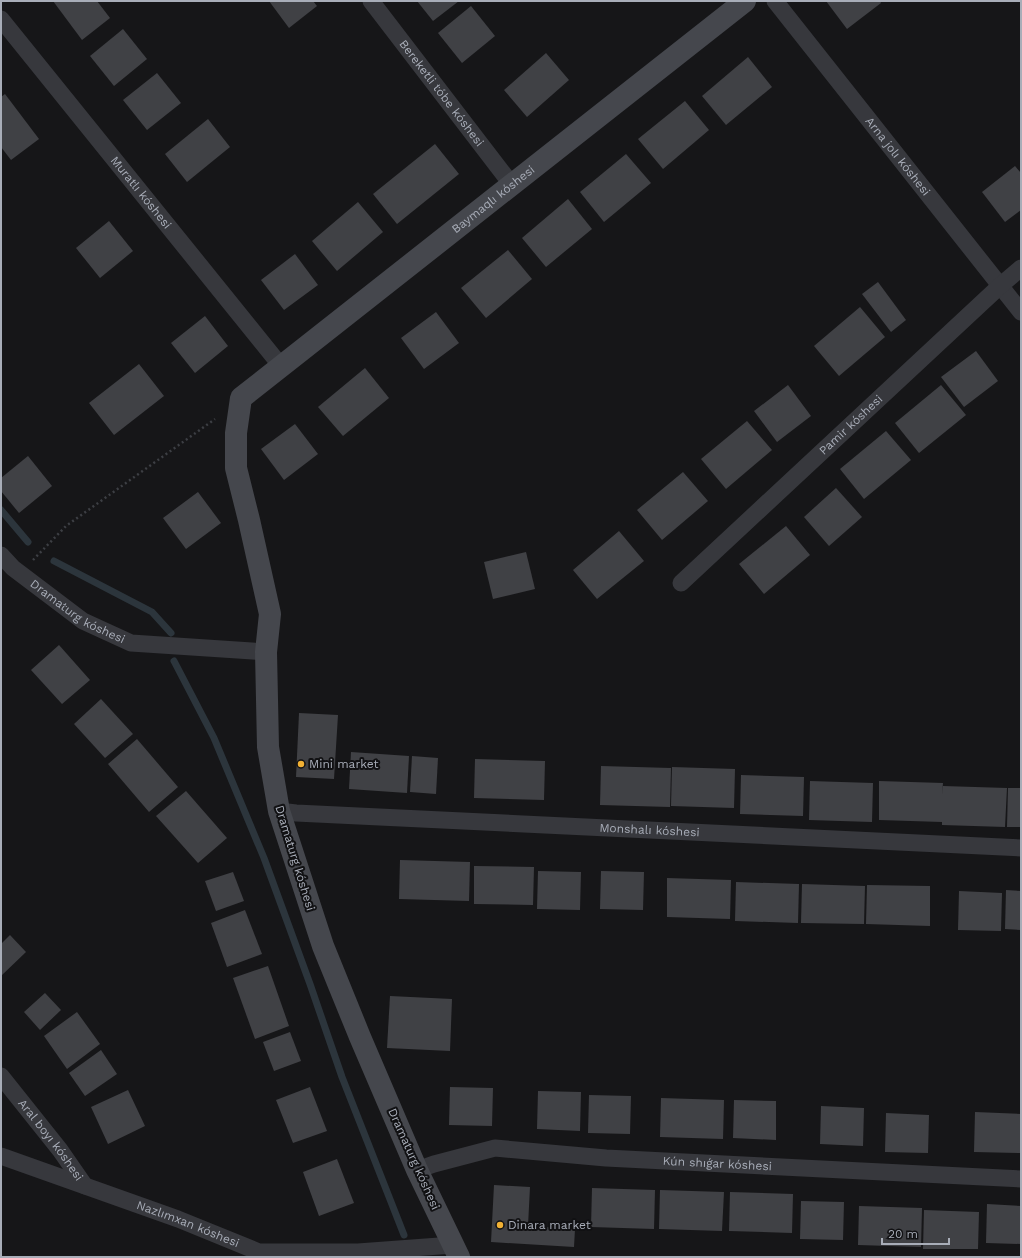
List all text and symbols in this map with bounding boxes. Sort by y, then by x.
street label: Bereketli tóbe kóshesi [396,37,487,149]
street label: Arna jolı kóshesi [862,114,933,198]
street label: Muratlı kóshesi [108,154,174,232]
street label: Baymaqlı kóshesi [449,163,537,236]
street label: Pamir kóshesi [816,392,885,458]
street label: Dramaturg kóshesi [27,577,127,646]
place label: Mini market [309,757,379,771]
marker: Mini market [296,759,306,769]
street label: Dramaturg kóshesi [272,804,318,912]
street label: Monshalı kóshesi [599,821,700,839]
street label: Aral boyı kóshesi [15,1096,86,1183]
street label: Dramaturg kóshesi [385,1106,443,1212]
street label: Kún shıǵar kóshesi [662,1154,772,1173]
street label: Nazlımxan kóshesi [135,1198,241,1250]
place label: Dinara market [508,1218,591,1232]
marker: Dinara market [495,1220,505,1230]
scale bar [882,1220,949,1246]
text: 20 m [888,1227,918,1241]

